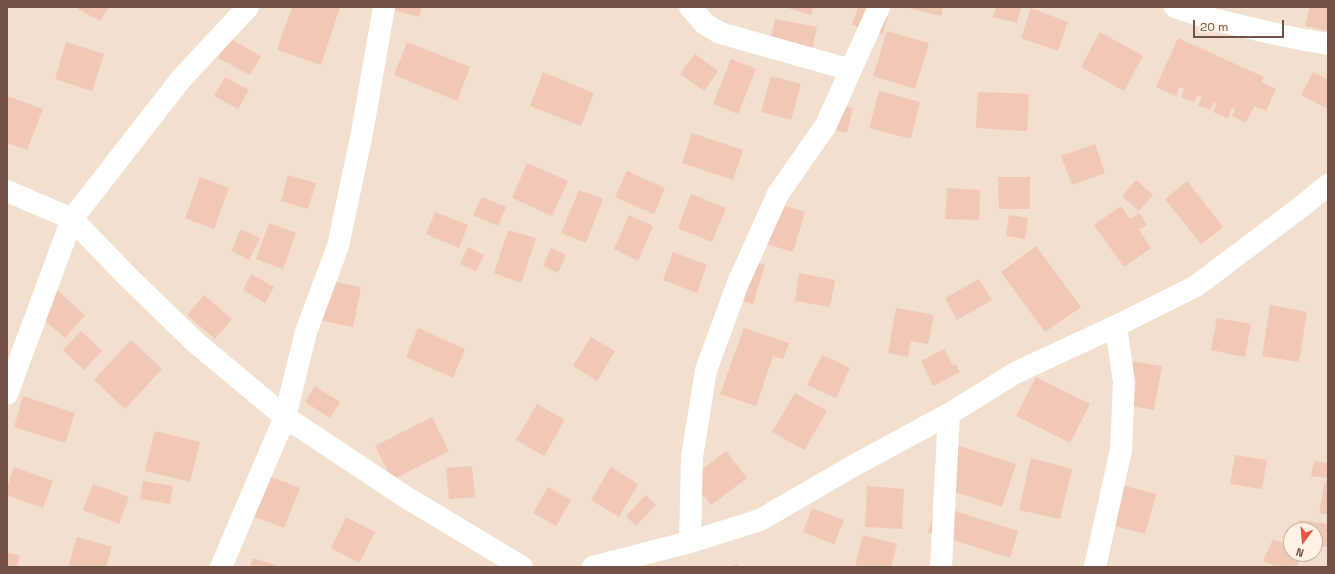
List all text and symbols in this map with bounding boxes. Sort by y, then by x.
scale bar [1195,12,1286,38]
text: 20 m [1200,19,1228,35]
north arrow [1283,522,1323,562]
text: N [1294,545,1305,560]

